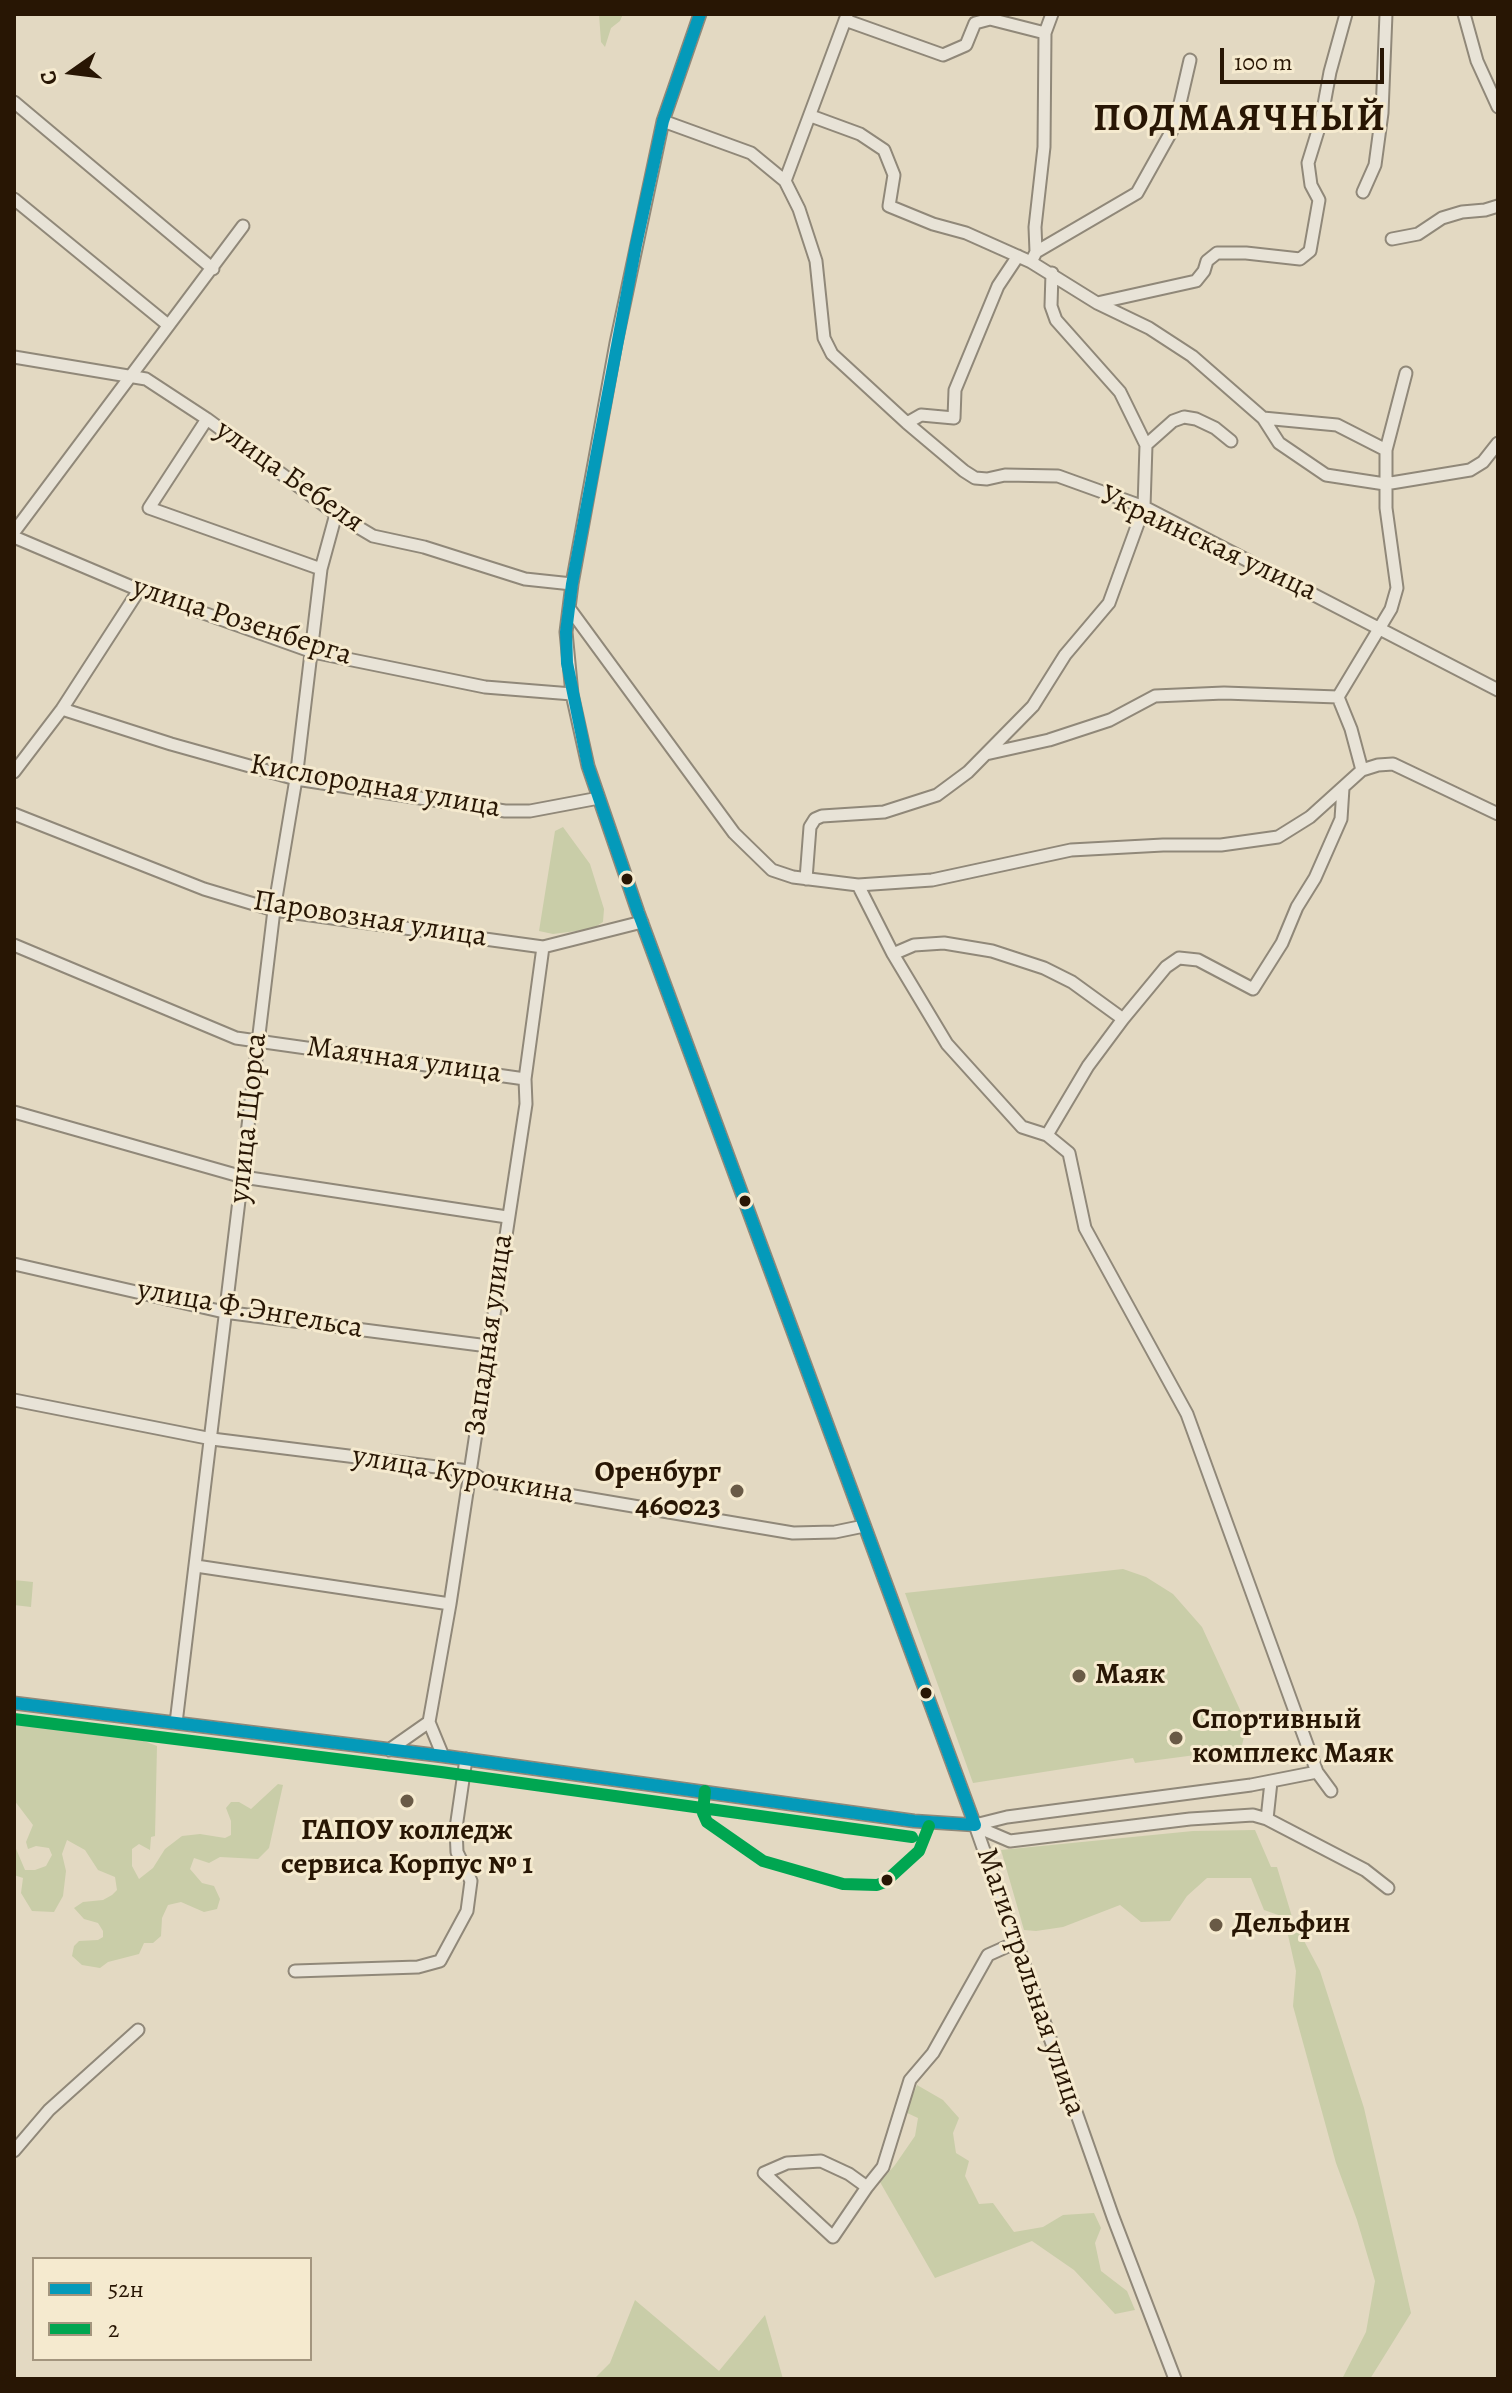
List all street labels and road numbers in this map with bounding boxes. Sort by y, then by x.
street label: улица Бебеля [208,413,370,541]
street label: Украинская улица [1094,478,1322,610]
street label: улица Розенберга [128,570,356,674]
street label: Кислородная улица [247,747,503,827]
street label: Паровозная улица [251,884,489,956]
street label: Маячная улица [304,1030,504,1092]
street label: улица Щорса [222,1031,276,1205]
street label: Западная улица [458,1232,522,1438]
street label: улица Ф.Энгельса [134,1272,366,1348]
street label: улица Курочкина [350,1439,576,1513]
street label: Магистральная улица [967,1843,1093,2121]

